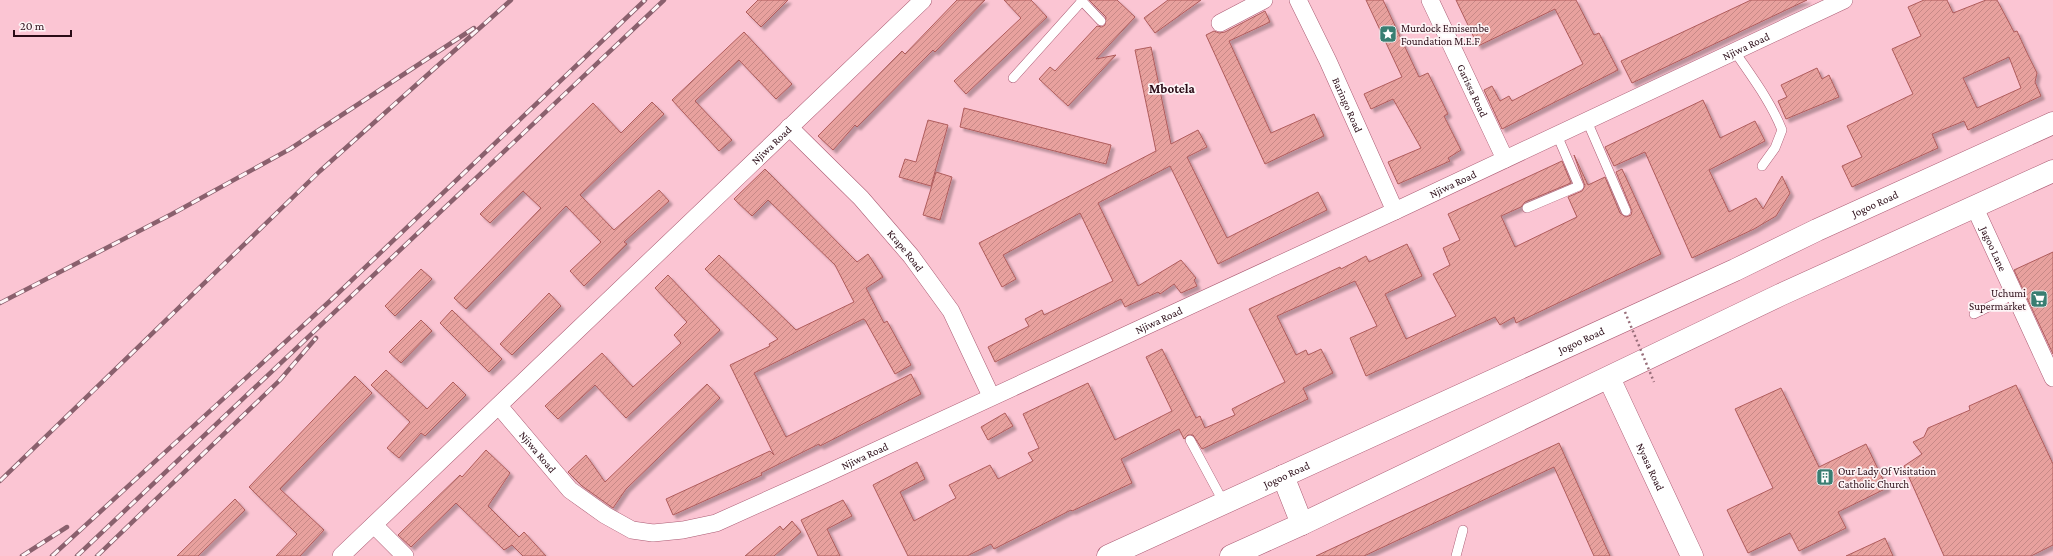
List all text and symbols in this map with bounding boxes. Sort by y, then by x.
scale bar [14,12,71,38]
text: 20 m [20,19,45,33]
place label: Murdock Emisembe Foundation M.E.F [1401,22,1489,47]
place icon: Murdock Emisembe Foundation M.E.F [1378,24,1398,44]
street label: Njiwa Road [1721,30,1771,62]
street label: Garissa Road [1455,62,1490,119]
street label: Baringo Road [1330,75,1365,134]
district label: Mbotela [1149,81,1196,96]
street label: Njiwa Road [749,123,794,167]
street label: Njiwa Road [1427,168,1478,200]
street label: Jogoo Road [1849,188,1900,221]
street label: Jagoo Lane [1977,223,2009,273]
street label: Krape Road [885,227,926,274]
place label: Uchumi Supermarket [1969,287,2026,313]
supermarket icon: Uchumi Supermarket [2029,289,2049,309]
street label: Njiwa Road [1133,304,1184,336]
street label: Jogoo Road [1555,324,1606,357]
street label: Njiwa Road [517,429,559,475]
street label: Njiwa Road [839,440,890,472]
street label: Nyasa Road [1634,441,1667,493]
street label: Jogoo Road [1260,459,1311,492]
place label: Our Lady Of Visitation Catholic Church [1838,465,1936,490]
building icon: Our Lady Of Visitation Catholic Church [1815,467,1835,487]

